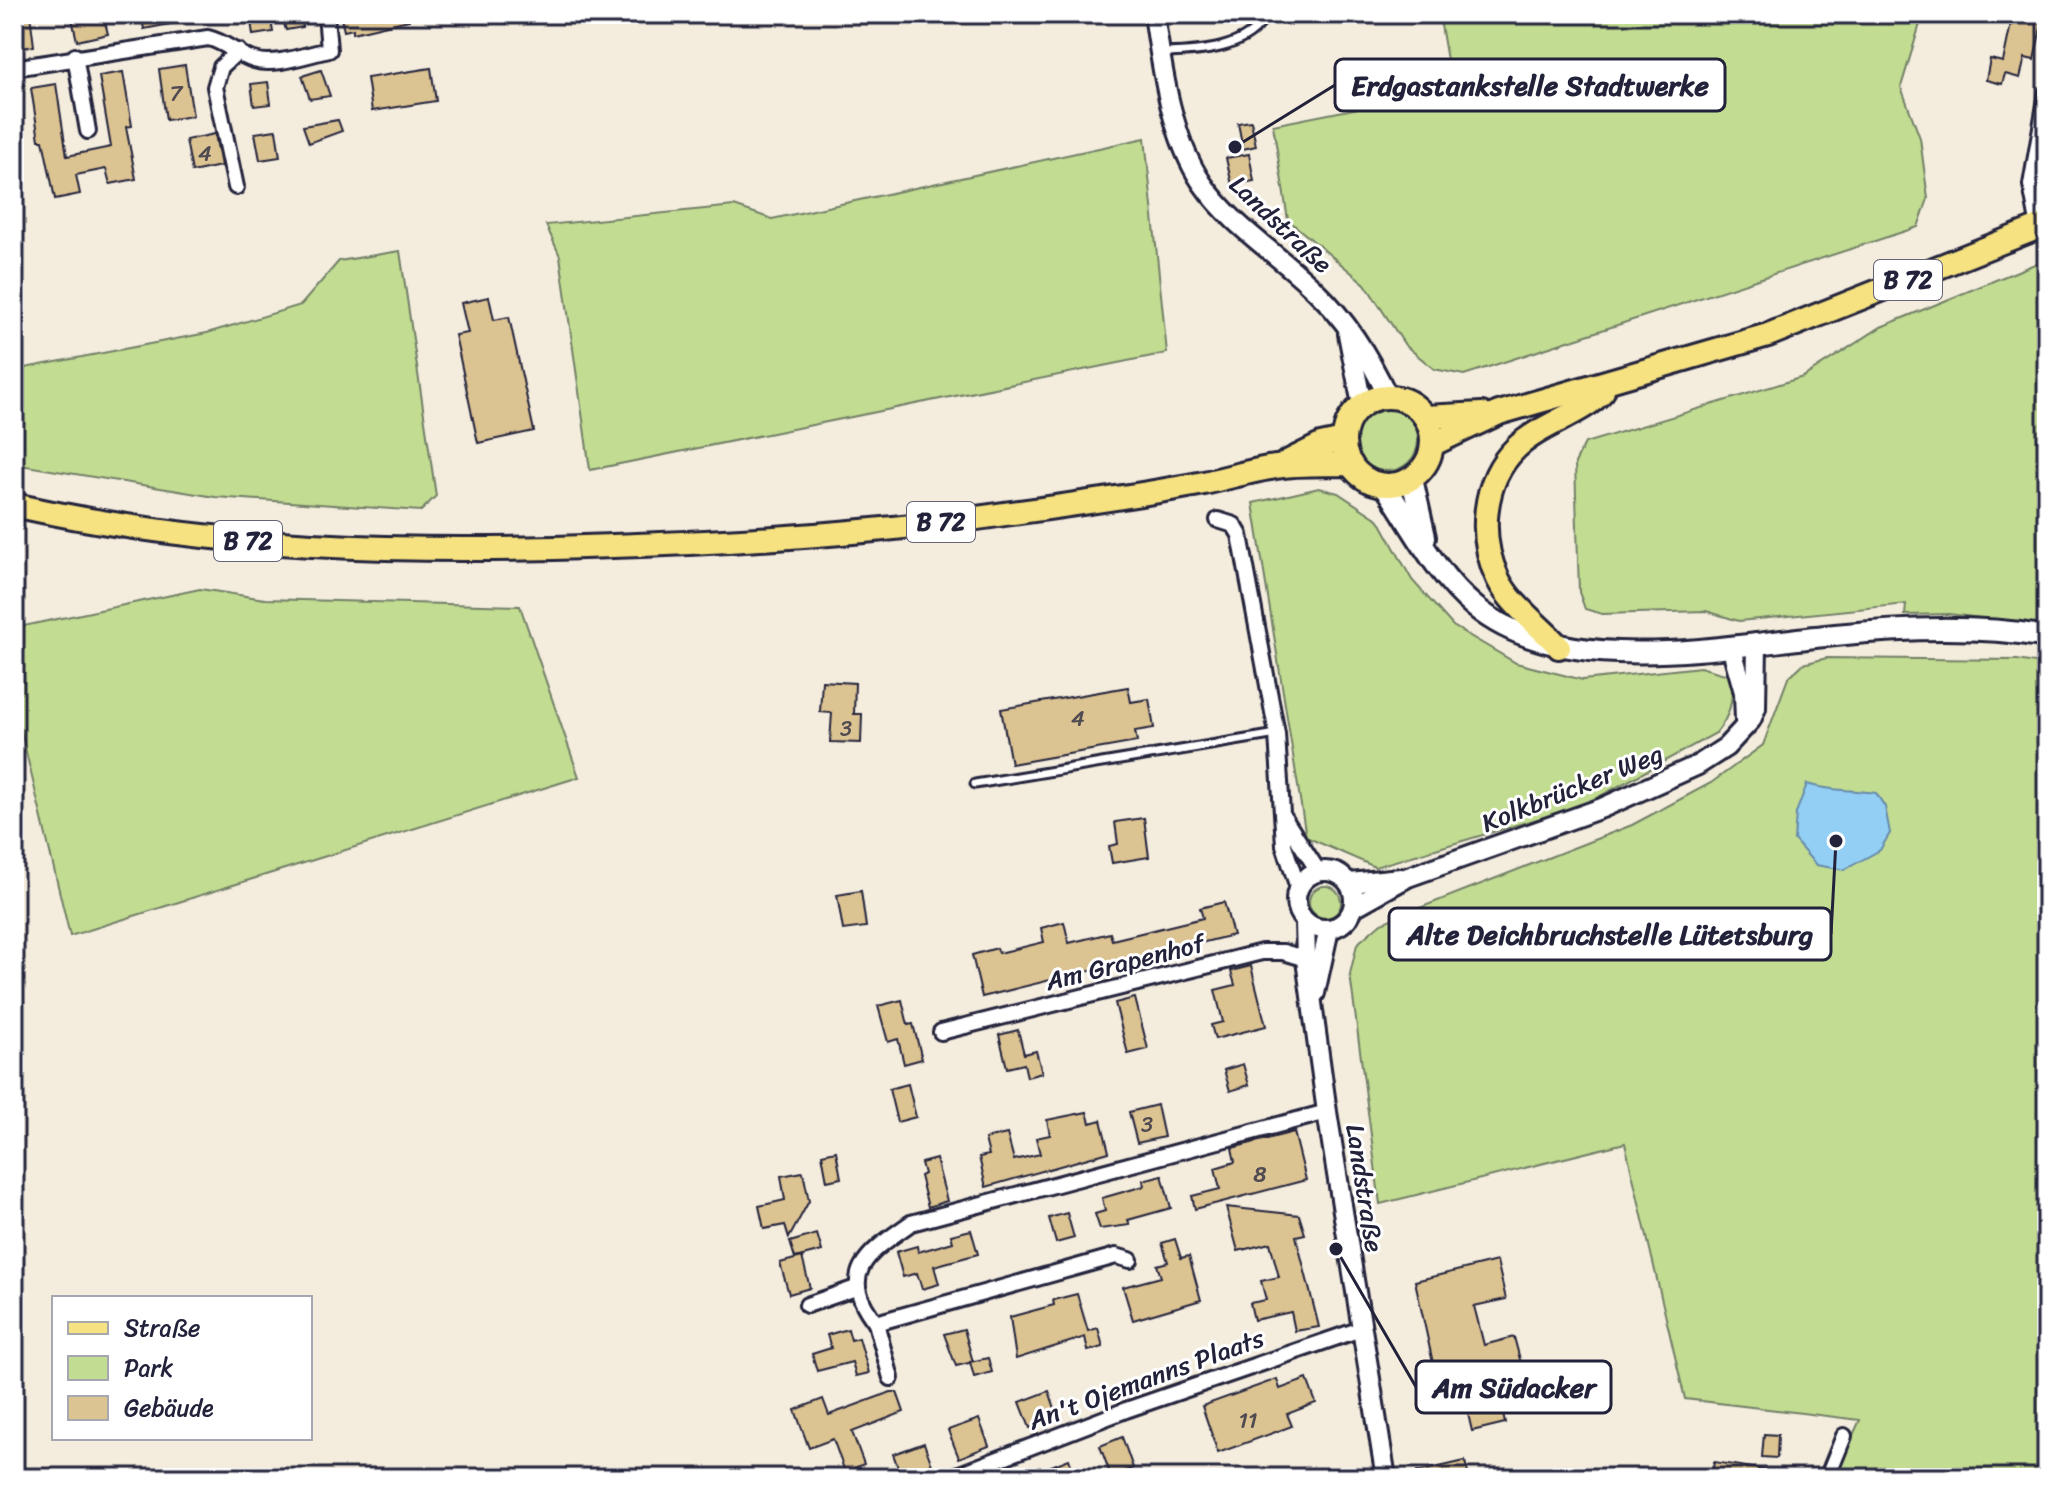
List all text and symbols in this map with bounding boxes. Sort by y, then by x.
callout: Erdgastankstelle Stadtwerke [1335,59,1725,111]
text: Erdgastankstelle Stadtwerke [1351,61,1710,110]
house number: 7 [170,74,184,113]
house number: 4 [198,134,212,173]
street label: Landstraße [1218,163,1344,285]
road number: B 72 [1874,260,1942,300]
road number: B 72 [907,502,975,542]
road number: B 72 [214,521,282,561]
house number: 4 [1071,699,1085,738]
house number: 3 [840,709,852,748]
street label: Kolkbrücker Weg [1474,731,1670,845]
callout: Alte Deichbruchstelle Lütetsburg [1389,908,1831,960]
text: Alte Deichbruchstelle Lütetsburg [1406,910,1813,959]
street label: Am Grapenhof [1040,919,1212,1004]
house number: 3 [1141,1105,1153,1144]
street label: Landstraße [1332,1121,1398,1256]
house number: 8 [1253,1155,1267,1194]
legend [52,1296,312,1440]
text: Straße [124,1307,200,1349]
street label: An't Ojemanns Plaats [1021,1315,1272,1443]
text: Park [124,1347,173,1389]
callout: Am Südacker [1416,1361,1611,1413]
text: Am Südacker [1431,1363,1598,1412]
text: Gebäude [124,1387,214,1429]
house number: 11 [1239,1401,1257,1440]

